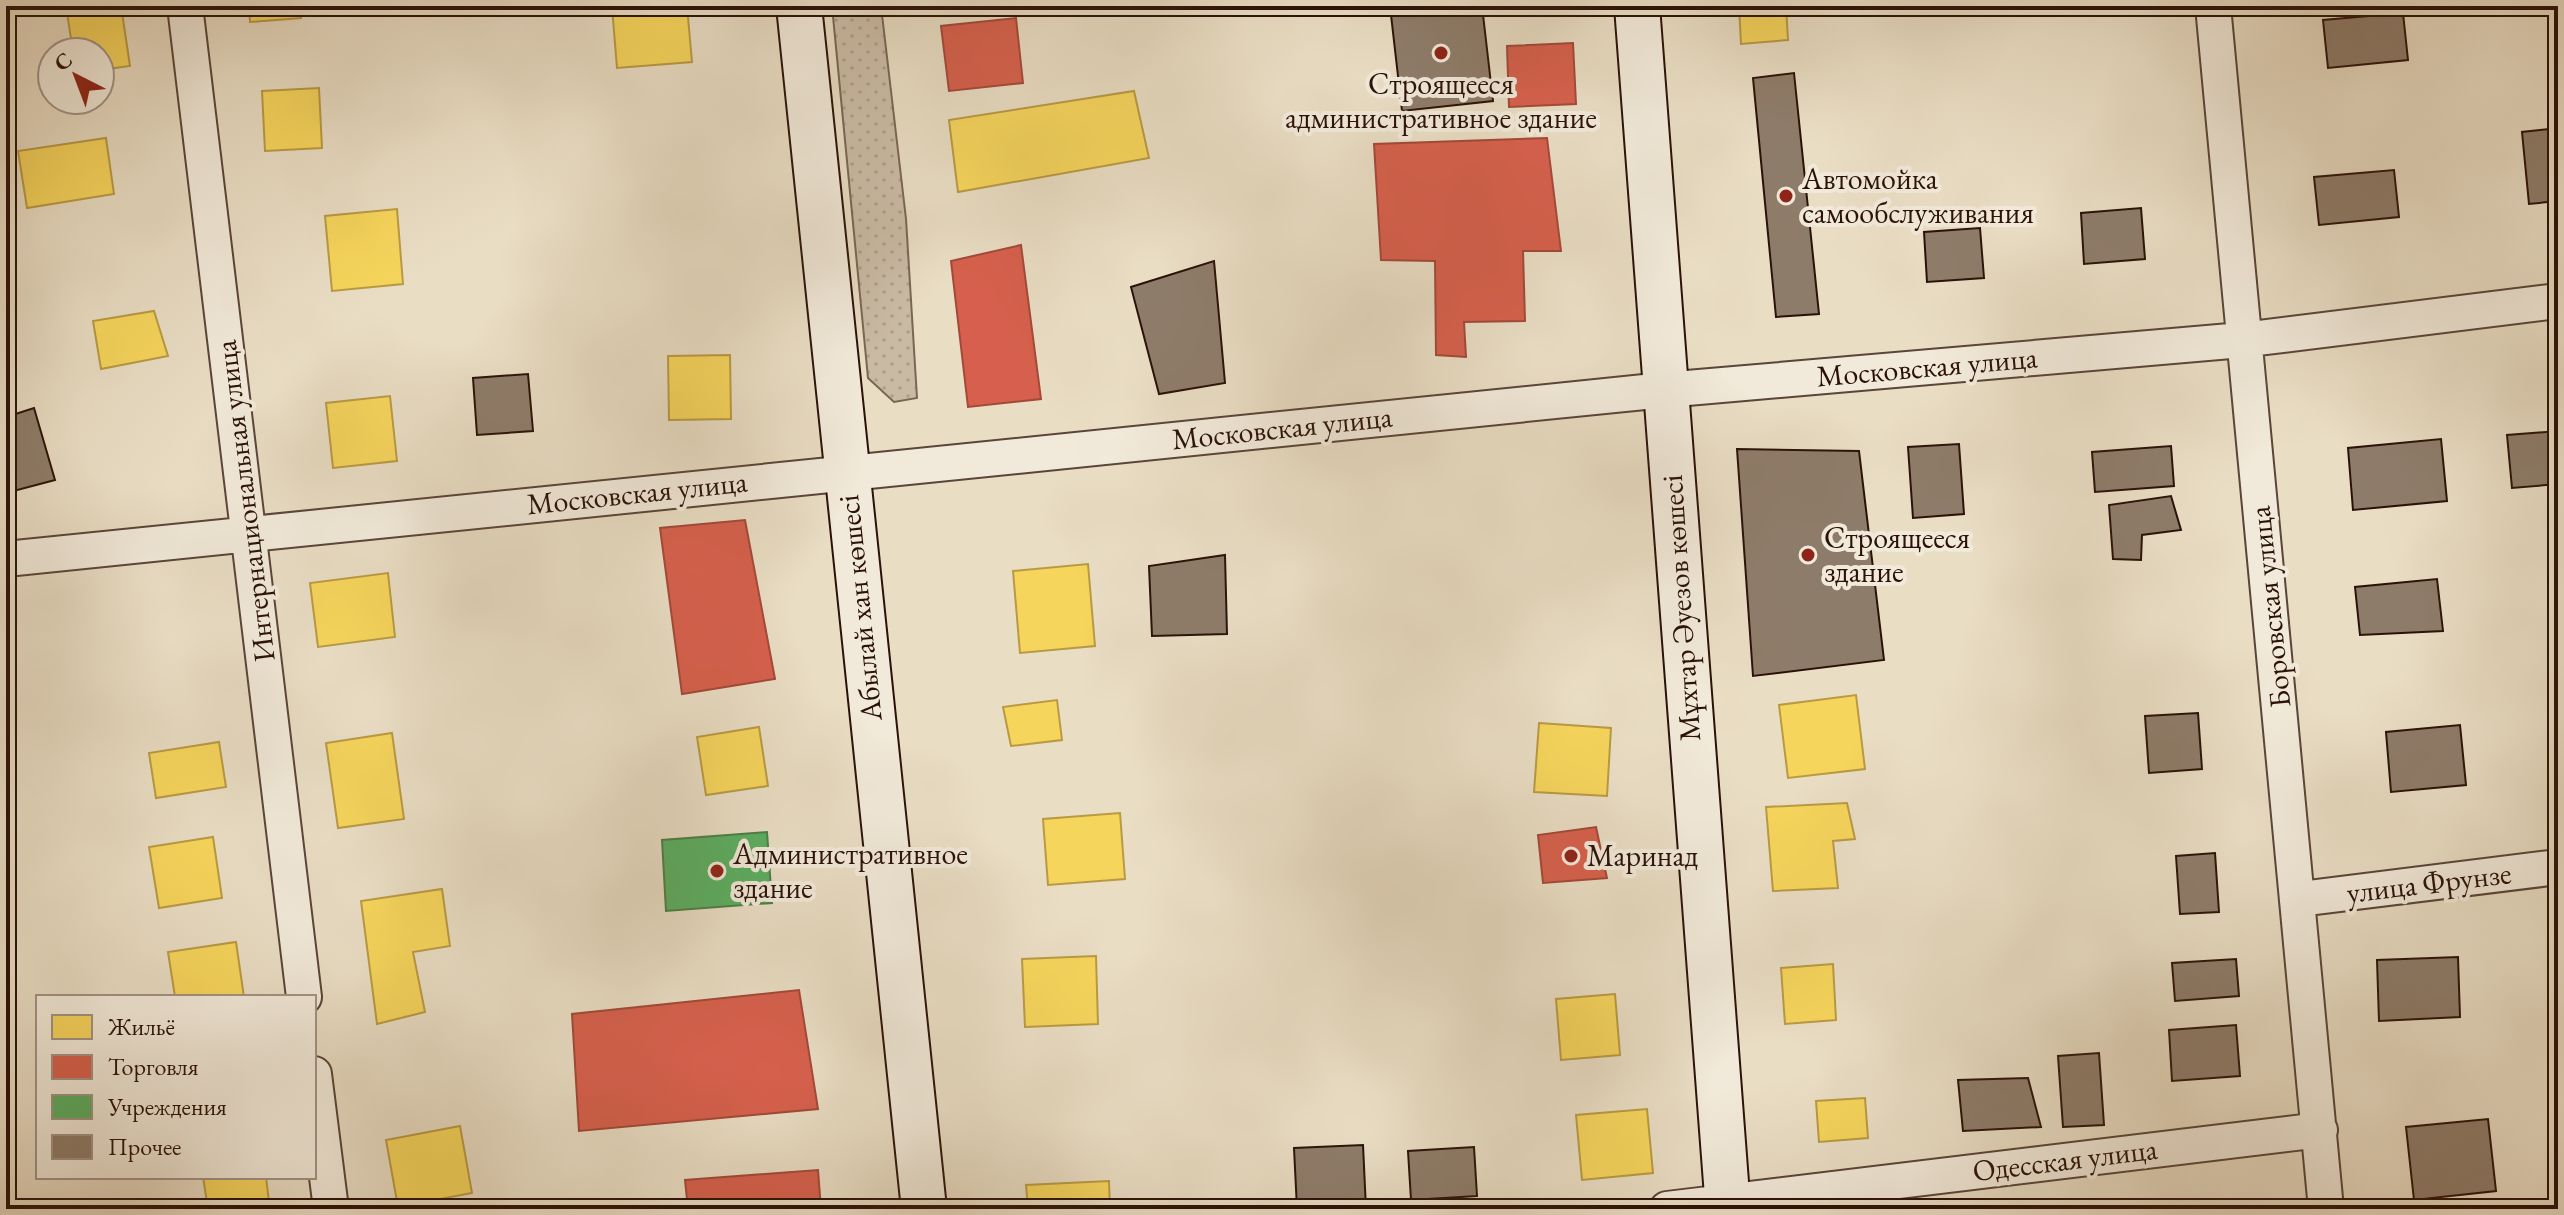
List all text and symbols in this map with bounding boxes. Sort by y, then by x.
north arrow [36,36,116,116]
marker: Строящееся административное здание [1432,44,1450,62]
text: С [47,46,78,78]
place label: Строящееся административное здание [1285,64,1597,137]
place label: Автомойка самообслуживания [1801,159,2034,232]
marker: Автомойка самообслуживания [1777,187,1795,205]
street label: Московская улица [1815,337,2039,396]
street label: Интернациональная улица [205,338,284,664]
street label: Московская улица [1170,397,1394,458]
street label: Московская улица [525,462,749,523]
street label: Мұхтар Әуезов көшесі [1652,473,1709,743]
street label: Абылай хан көшесі [828,493,891,724]
street label: Боровская улица [2240,504,2299,710]
place label: Строящееся здание [1824,518,1970,591]
marker: Строящееся здание [1799,546,1817,564]
place label: Административное здание [732,834,968,907]
place label: Маринад [1587,836,1698,875]
marker: Маринад [1562,847,1580,865]
street label: улица Фрунзе [2344,853,2514,912]
marker: Административное здание [708,862,726,880]
legend [36,995,316,1179]
text: Жильё [107,1011,175,1042]
text: Торговля [108,1051,199,1082]
text: Учреждения [107,1091,227,1122]
street label: Одесская улица [1970,1129,2160,1190]
text: Прочее [108,1131,181,1162]

